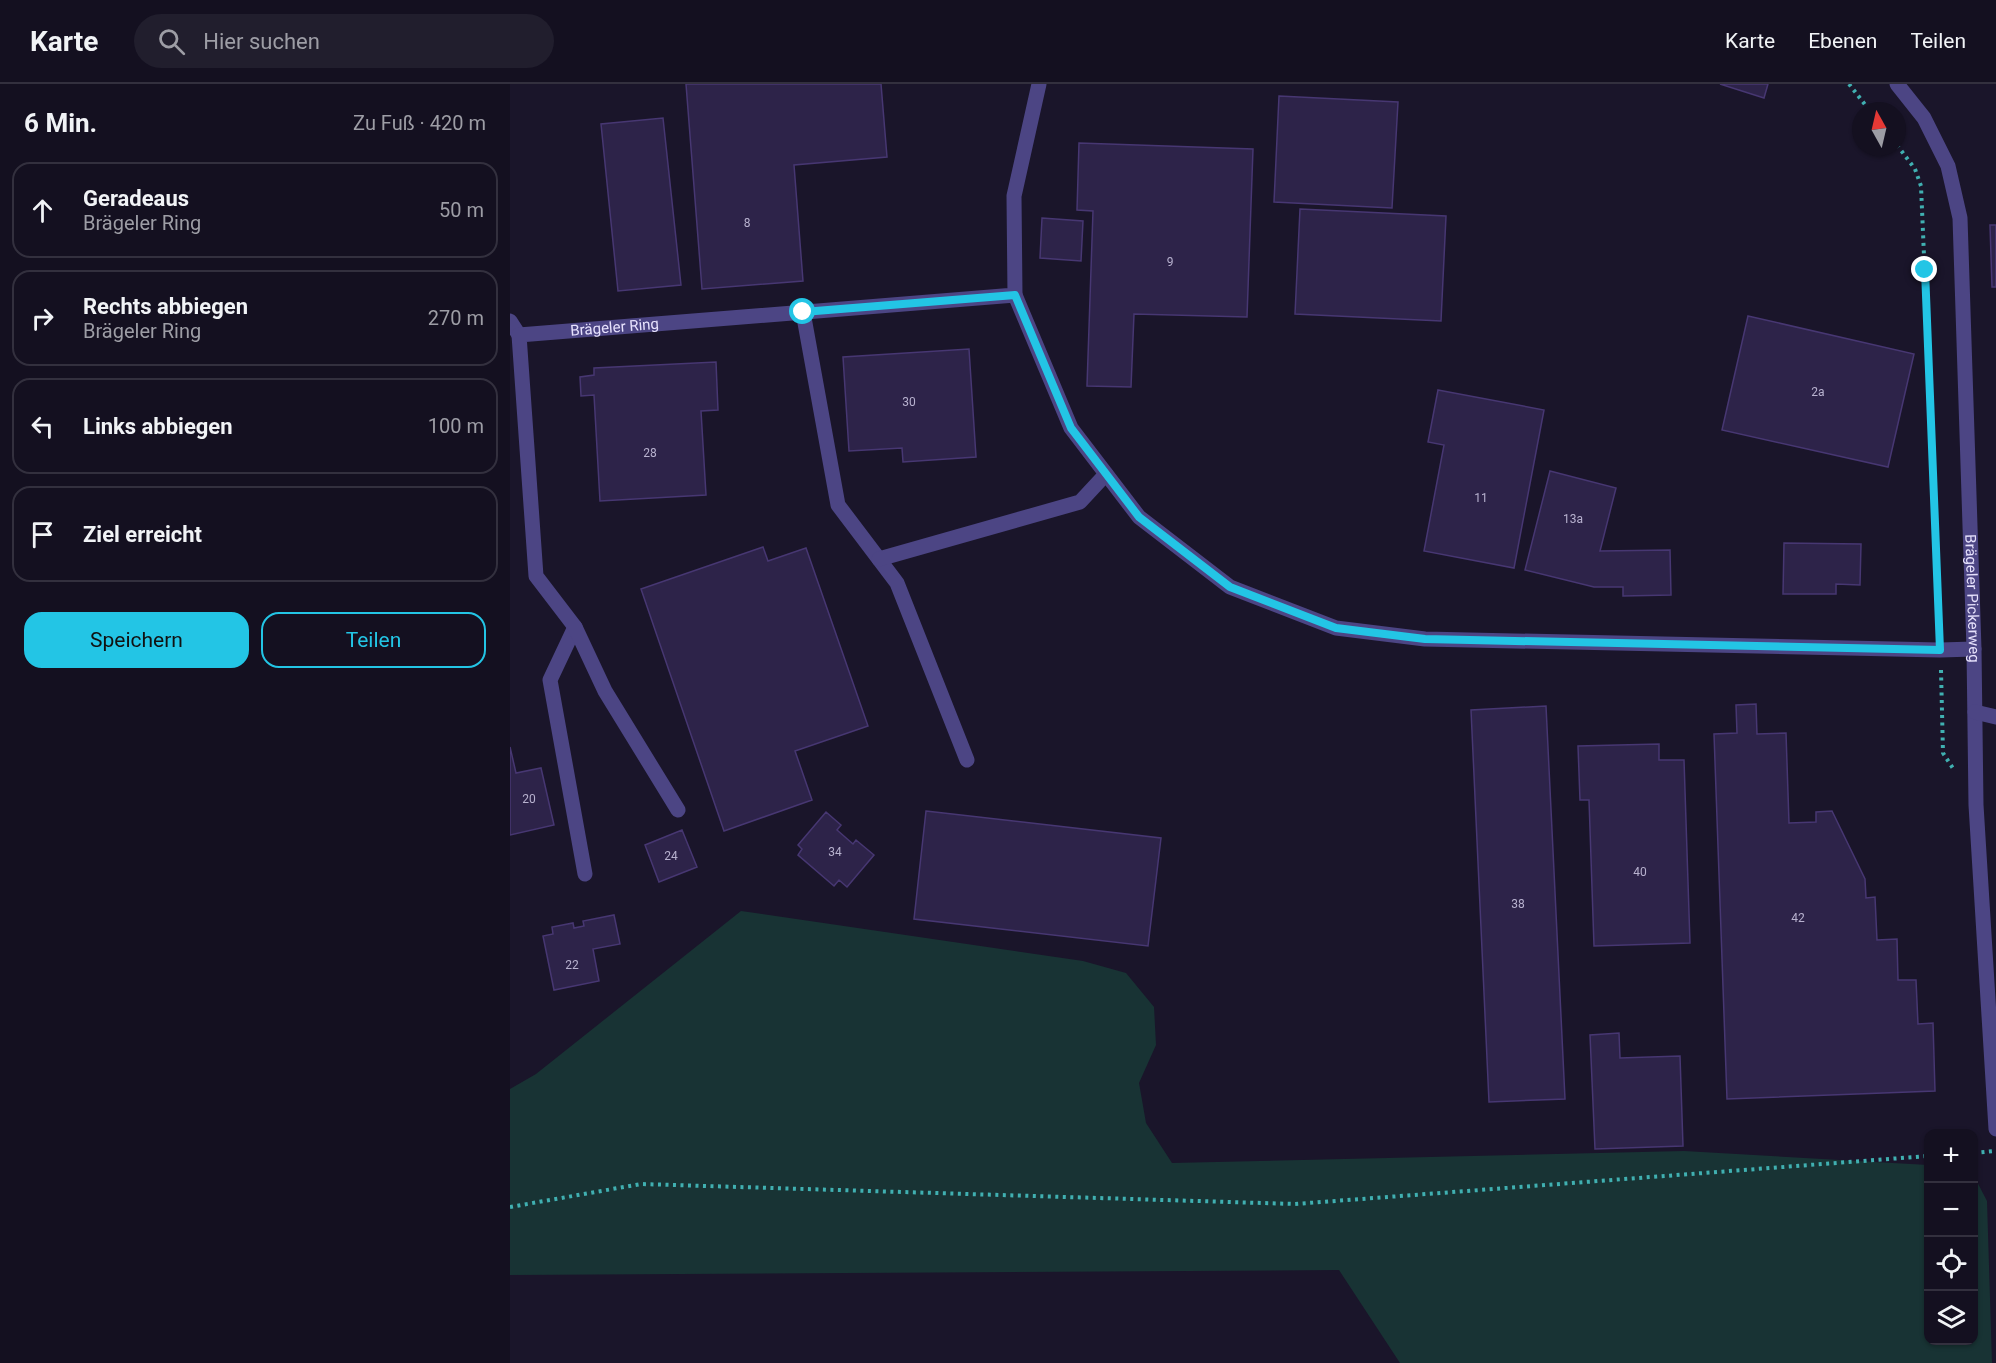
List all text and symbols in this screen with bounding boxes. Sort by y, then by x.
search box [134,14,554,68]
text: Karte [30,25,98,58]
icon: search [155,25,188,58]
text: Hier suchen [203,29,320,54]
text: Karte [1725,29,1775,53]
text: Ebenen [1808,29,1877,53]
text: Teilen [1910,29,1966,53]
north arrow [1852,102,1906,156]
text: 6 Min. [24,108,97,138]
text: Zu Fuß · 420 m [353,111,486,135]
text: Geradeaus [83,186,189,211]
icon: ahead [26,194,59,227]
text: 50 m [439,198,484,222]
text: Brägeler Ring [83,211,201,235]
house number: 8 [744,216,751,230]
house number: 9 [1167,255,1173,269]
route end [1911,256,1937,282]
text: Rechts abbiegen [83,294,248,319]
route start [789,298,815,324]
icon: right [26,302,59,335]
text: 270 m [428,306,484,330]
street label: Brägeler Ring [570,315,660,340]
text: Brägeler Ring [83,319,201,343]
house number: 2a [1811,385,1825,399]
house number: 30 [902,395,916,409]
icon: left [26,410,59,443]
text: Links abbiegen [83,414,233,439]
text: 100 m [428,414,484,438]
house number: 28 [643,446,657,460]
house number: 11 [1474,491,1488,505]
house number: 13a [1563,512,1583,526]
icon: arrive [26,518,59,551]
text: Ziel erreicht [83,522,202,547]
street label: Brägeler Pickerweg [1961,534,1983,663]
button: Speichern [24,612,249,668]
button: Teilen [261,612,486,668]
house number: 20 [522,792,536,806]
house number: 34 [828,845,842,859]
house number: 24 [664,849,678,863]
house number: 40 [1633,865,1647,879]
house number: 38 [1511,897,1525,911]
house number: 42 [1791,911,1805,925]
house number: 22 [565,958,579,972]
map controls [1924,1129,1978,1345]
button: + [1924,1129,1978,1183]
button: − [1924,1183,1978,1237]
button: locate [1924,1237,1978,1291]
button: layers [1924,1291,1978,1345]

